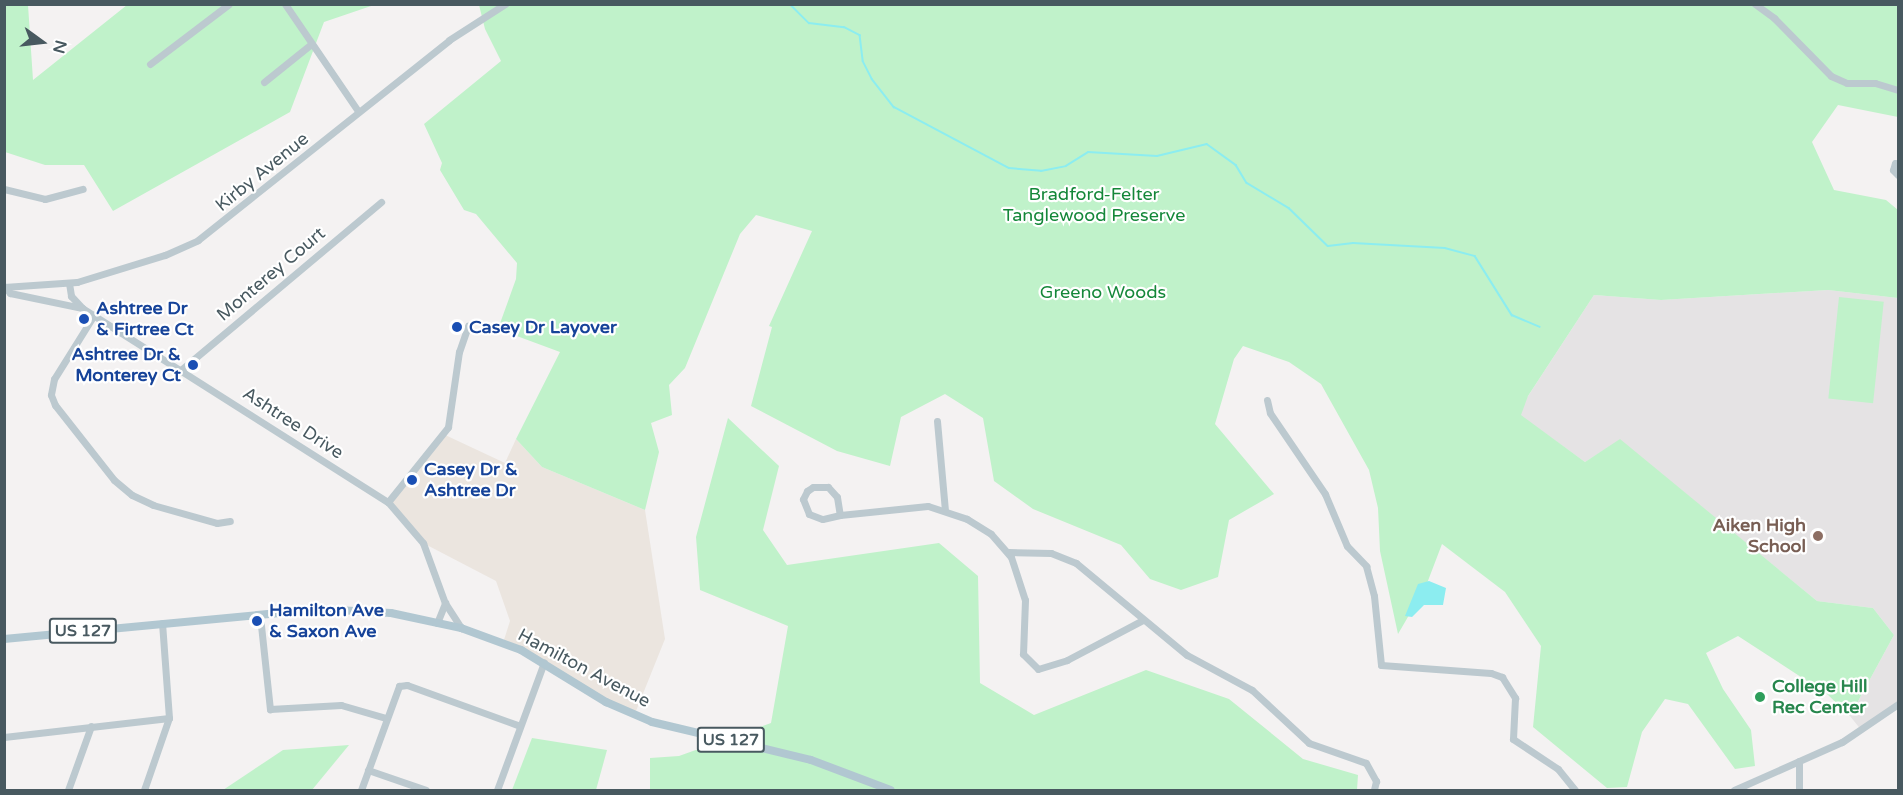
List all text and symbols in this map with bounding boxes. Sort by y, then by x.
north arrow [12,12,72,72]
text: N [48,38,71,55]
street label: Kirby Avenue [211,128,313,216]
park label: Bradford-Felter Tanglewood Preserve [1003,184,1185,226]
street label: Monterey Court [212,222,330,326]
park label: Greeno Woods [1040,281,1166,303]
place label: Ashtree Dr & Firtree Ct [96,298,194,340]
marker: Ashtree Dr & Firtree Ct [77,312,91,326]
place label: Casey Dr Layover [469,316,617,338]
marker: Casey Dr Layover [450,320,464,334]
place label: Ashtree Dr & Monterey Ct [72,344,181,386]
marker: Ashtree Dr & Monterey Ct [186,358,200,372]
street label: Ashtree Drive [239,382,347,464]
place label: Casey Dr & Ashtree Dr [424,459,518,502]
marker: Casey Dr & Ashtree Dr [405,473,419,487]
place label: Aiken High School [1713,515,1806,558]
marker: Aiken High School [1811,529,1825,543]
place label: Hamilton Ave & Saxon Ave [269,600,384,642]
marker: Hamilton Ave & Saxon Ave [250,614,264,628]
road number: US 127 [48,618,118,644]
street label: Hamilton Avenue [514,624,654,712]
place label: College Hill Rec Center [1772,676,1867,718]
marker: College Hill Rec Center [1753,690,1767,704]
road number: US 127 [696,727,766,753]

